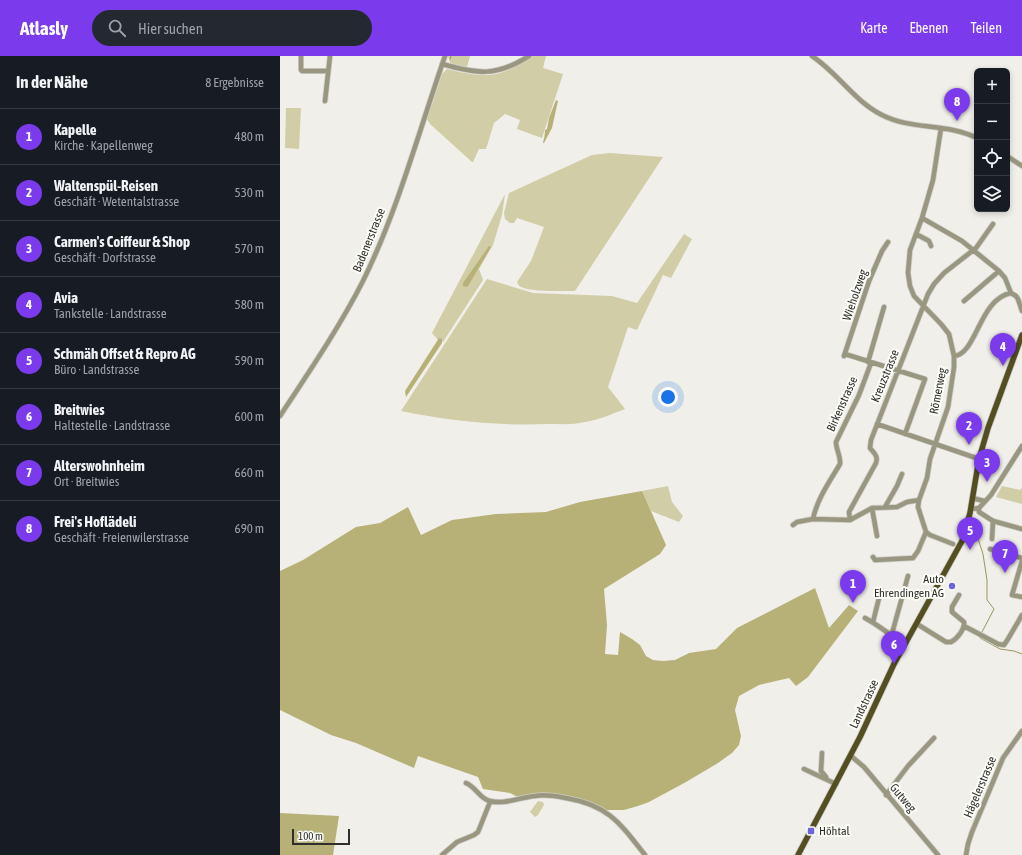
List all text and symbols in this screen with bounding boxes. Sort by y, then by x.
search box [92,10,372,46]
text: Atlasly [20,17,68,39]
icon: search [106,17,128,39]
text: Hier suchen [138,20,203,37]
text: Karte [860,20,887,36]
text: Ebenen [909,20,948,36]
text: Teilen [970,20,1002,36]
map controls [974,68,1010,212]
button: + [974,68,1010,104]
text: In der Nähe [16,72,88,92]
text: 8 Ergebnisse [205,75,264,90]
pin: 8 [944,88,970,121]
button: − [974,104,1010,140]
text: Kapelle [54,121,97,138]
text: 1 [26,129,32,144]
text: 480 m [235,129,264,144]
text: Kirche · Kapellenweg [54,138,153,153]
button: locate [974,140,1010,176]
button: layers [974,176,1010,212]
text: Waltenspül-Reisen [54,177,158,194]
text: 2 [26,185,32,200]
text: 530 m [235,185,264,200]
text: Geschäft · Wetentalstrasse [54,194,179,209]
street label: Badenerstrasse [350,206,388,274]
text: Carmen's Coiffeur & Shop [54,233,190,250]
text: 3 [26,241,32,256]
text: 570 m [235,241,264,256]
text: Geschäft · Dorfstrasse [54,250,156,265]
street label: Wieholzweg [840,267,871,323]
text: Avia [54,289,78,306]
text: 4 [26,297,32,312]
text: 580 m [235,297,264,312]
text: Tankstelle · Landstrasse [54,306,167,321]
pin: 4 [990,333,1016,366]
text: Schmäh Offset & Repro AG [54,345,196,362]
street label: Kreuzstrasse [868,348,902,404]
text: 5 [26,353,32,368]
text: 590 m [235,353,264,368]
text: Büro · Landstrasse [54,362,139,377]
street label: Römerweg [927,366,950,415]
street label: Birkenstrasse [824,374,860,434]
your location [658,387,678,407]
text: Breitwies [54,401,105,418]
text: 6 [26,409,32,424]
text: 600 m [235,409,264,424]
pin: 2 [956,412,982,445]
text: Haltestelle · Landstrasse [54,418,170,433]
pin: 3 [974,449,1000,482]
text: Alterswohnheim [54,457,145,474]
text: 7 [26,465,32,480]
text: 660 m [235,465,264,480]
text: Ort · Breitwies [54,474,119,489]
text: Frei's Hoflädeli [54,513,136,530]
pin: 5 [957,517,983,550]
text: 8 [26,521,32,536]
text: 690 m [235,521,264,536]
text: Geschäft · Freienwilerstrasse [54,530,189,545]
pin: 7 [992,540,1018,573]
pin: 1 [840,570,866,603]
place label: Auto Ehrendingen AG [874,572,944,600]
marker: Auto Ehrendingen AG [947,581,957,591]
pin: 6 [881,631,907,664]
street label: Landstrasse [847,677,881,731]
street label: Hägelerstrasse [961,754,999,820]
street label: Gutweg [887,781,920,816]
place label: Höhtal [819,824,850,838]
marker: Höhtal [806,826,816,836]
scale bar [292,827,350,846]
text: 100 m [298,830,323,842]

